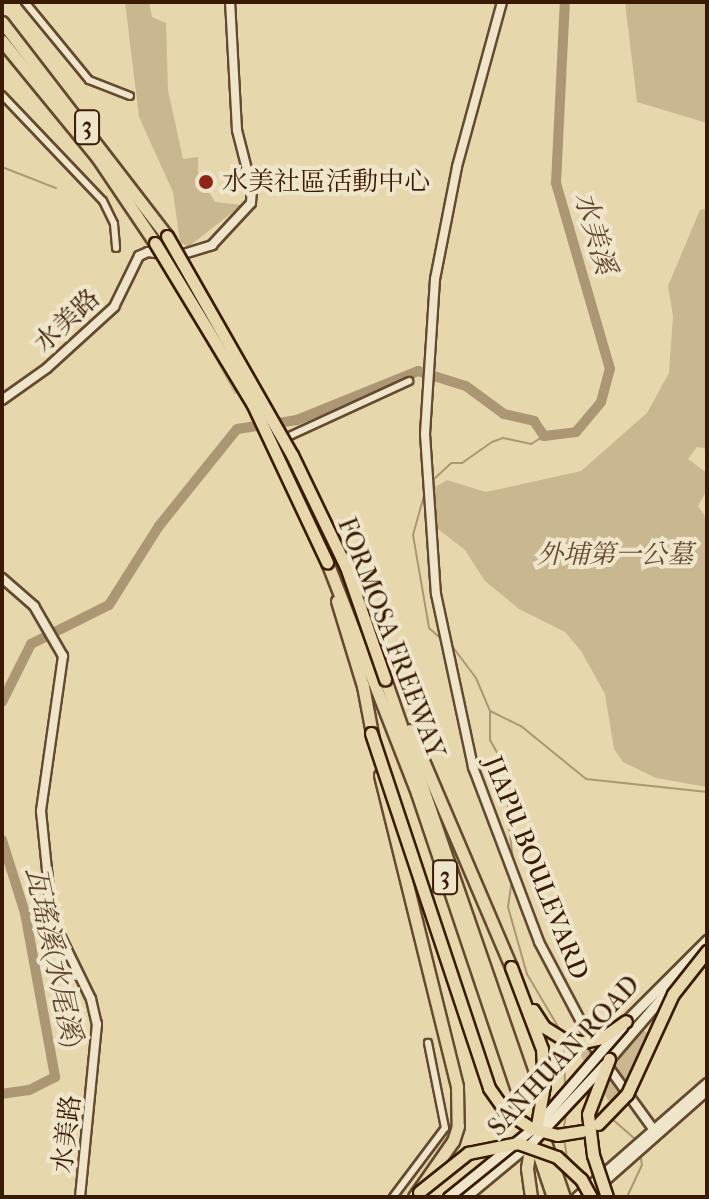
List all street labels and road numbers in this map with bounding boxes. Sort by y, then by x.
road number: 3 [73,107,101,147]
street label: 水美路 [28,283,106,359]
street label: FORMOSA FREEWAY [331,513,451,763]
street label: JIAPU BOULEVARD [477,752,595,984]
road number: 3 [431,857,459,897]
street label: SANHUAN ROAD [482,969,646,1143]
street label: 水美路 [47,1093,87,1175]

